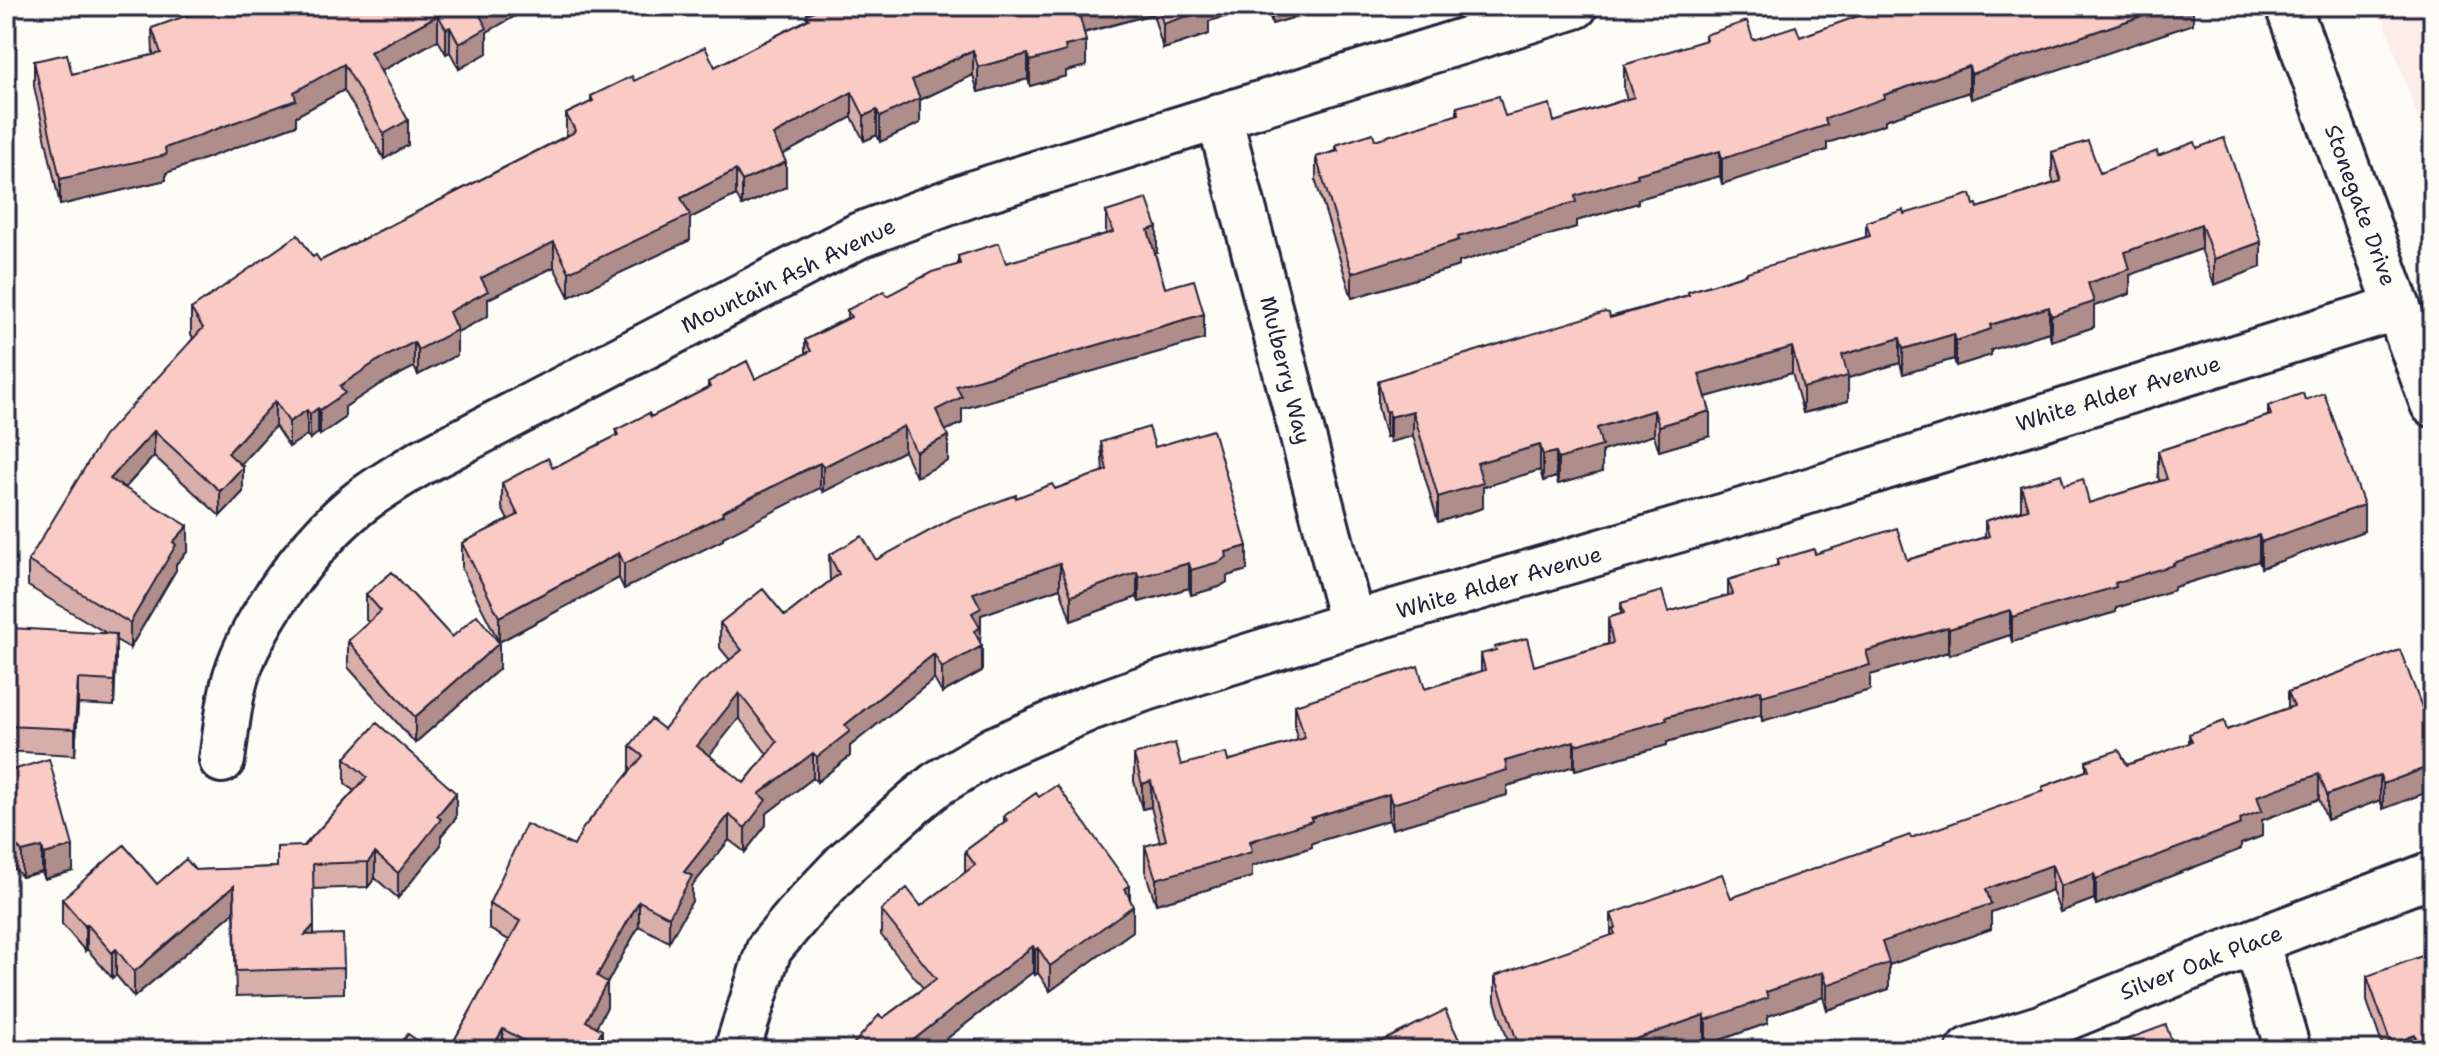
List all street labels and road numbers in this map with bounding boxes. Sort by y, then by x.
street label: Stonegate Drive [2318,121,2403,290]
street label: Mountain Ash Avenue [676,211,900,340]
street label: Mulberry Way [1253,293,1318,447]
street label: White Alder Avenue [2012,349,2224,438]
street label: White Alder Avenue [1393,539,1605,626]
street label: Silver Oak Place [2116,918,2286,1007]

